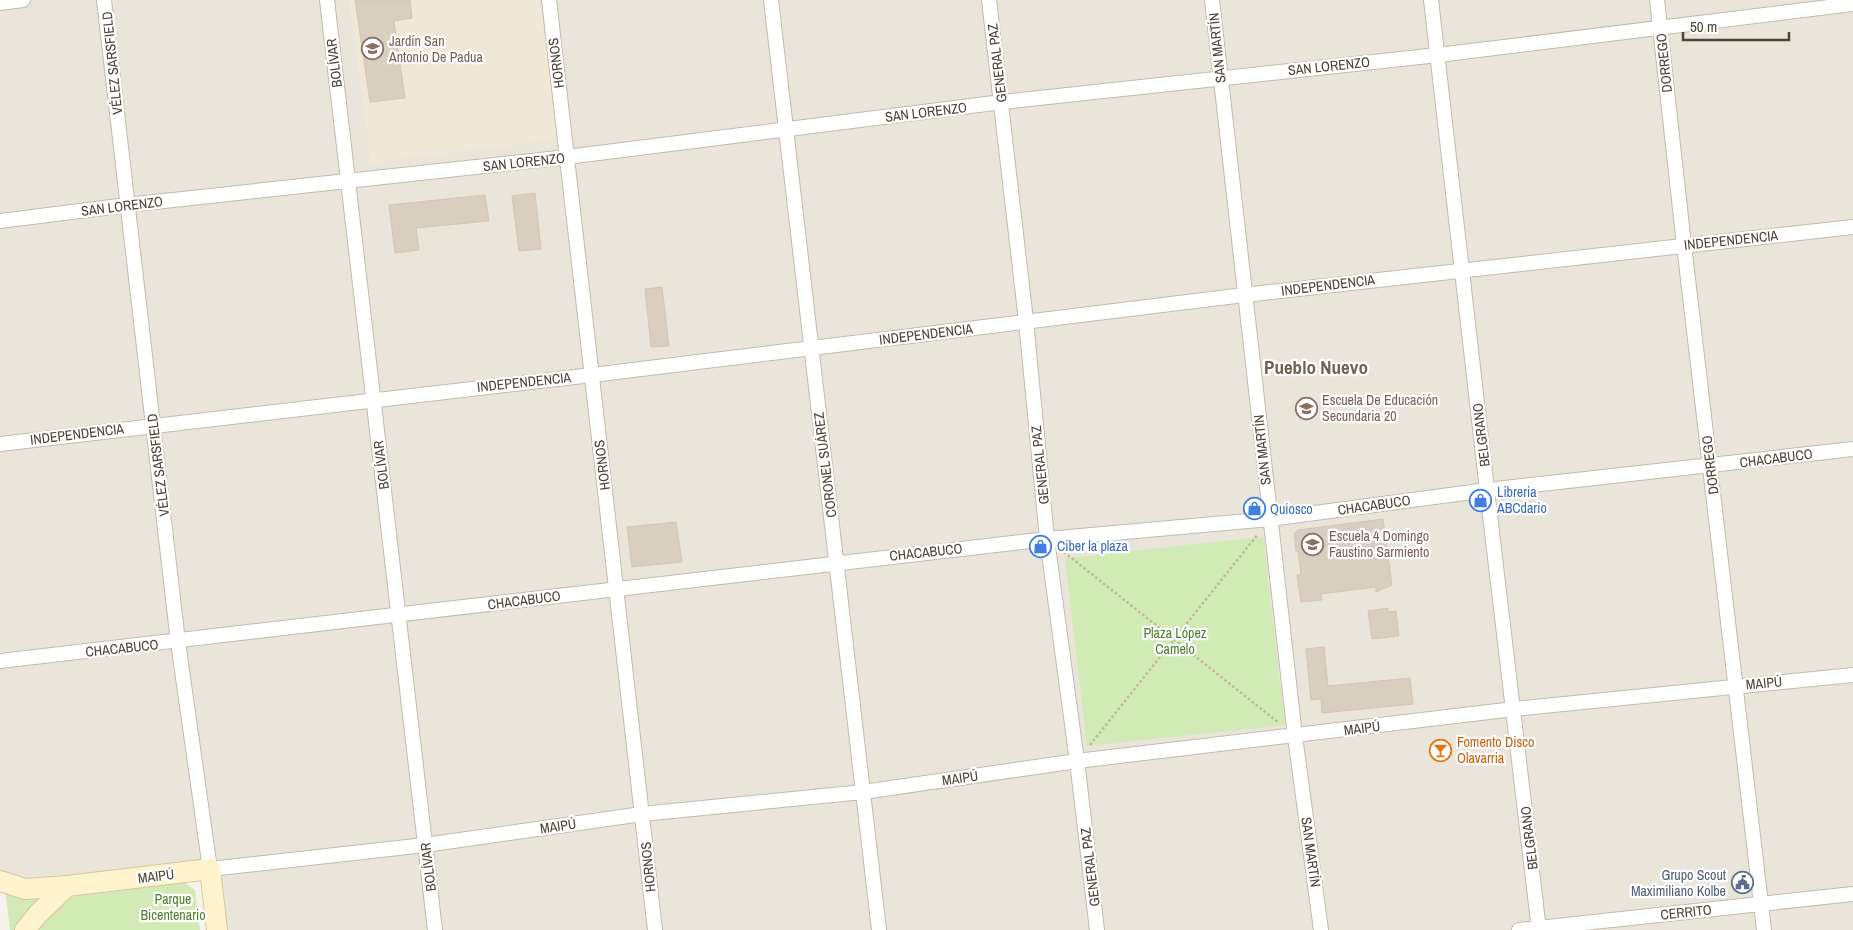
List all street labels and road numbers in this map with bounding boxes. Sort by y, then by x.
street label: VÉLEZ SARSFIELD [98,11,126,115]
street label: SAN MARTÍN [1204,12,1230,84]
street label: GENERAL PAZ [983,23,1011,103]
street label: DORREGO [1652,33,1676,93]
street label: HORNOS [544,37,568,89]
street label: BOLÍVAR [322,38,346,88]
street label: SAN LORENZO [1287,53,1371,79]
street label: SAN LORENZO [884,98,968,126]
street label: SAN LORENZO [482,149,566,175]
street label: SAN LORENZO [80,192,164,220]
street label: INDEPENDENCIA [1683,226,1779,254]
street label: INDEPENDENCIA [1280,270,1376,300]
street label: INDEPENDENCIA [878,319,974,349]
street label: INDEPENDENCIA [476,368,572,396]
street label: BELGRANO [1468,402,1494,468]
street label: CORONEL SUÁREZ [810,411,840,519]
street label: VÉLEZ SARSFIELD [143,413,173,517]
street label: SAN MARTÍN [1249,414,1275,486]
street label: INDEPENDENCIA [29,419,125,449]
street label: GENERAL PAZ [1027,425,1053,505]
street label: DORREGO [1697,434,1723,496]
street label: HORNOS [590,439,614,491]
street label: BOLÍVAR [369,440,393,490]
street label: CHACABUCO [1738,445,1814,471]
street label: CHACABUCO [1336,491,1412,519]
street label: CHACABUCO [889,539,963,565]
street label: CHACABUCO [486,587,562,613]
street label: CHACABUCO [85,635,159,661]
street label: MAIPÚ [1745,672,1783,694]
street label: MAIPÚ [1343,717,1381,739]
street label: MAIPÚ [941,767,979,789]
street label: BELGRANO [1516,805,1542,871]
street label: MAIPÚ [539,815,577,837]
street label: SAN MARTÍN [1297,816,1325,888]
street label: GENERAL PAZ [1076,827,1104,907]
street label: HORNOS [636,841,660,893]
street label: BOLÍVAR [416,842,440,892]
street label: MAIPÚ [137,865,175,887]
street label: CERRITO [1659,900,1713,924]

